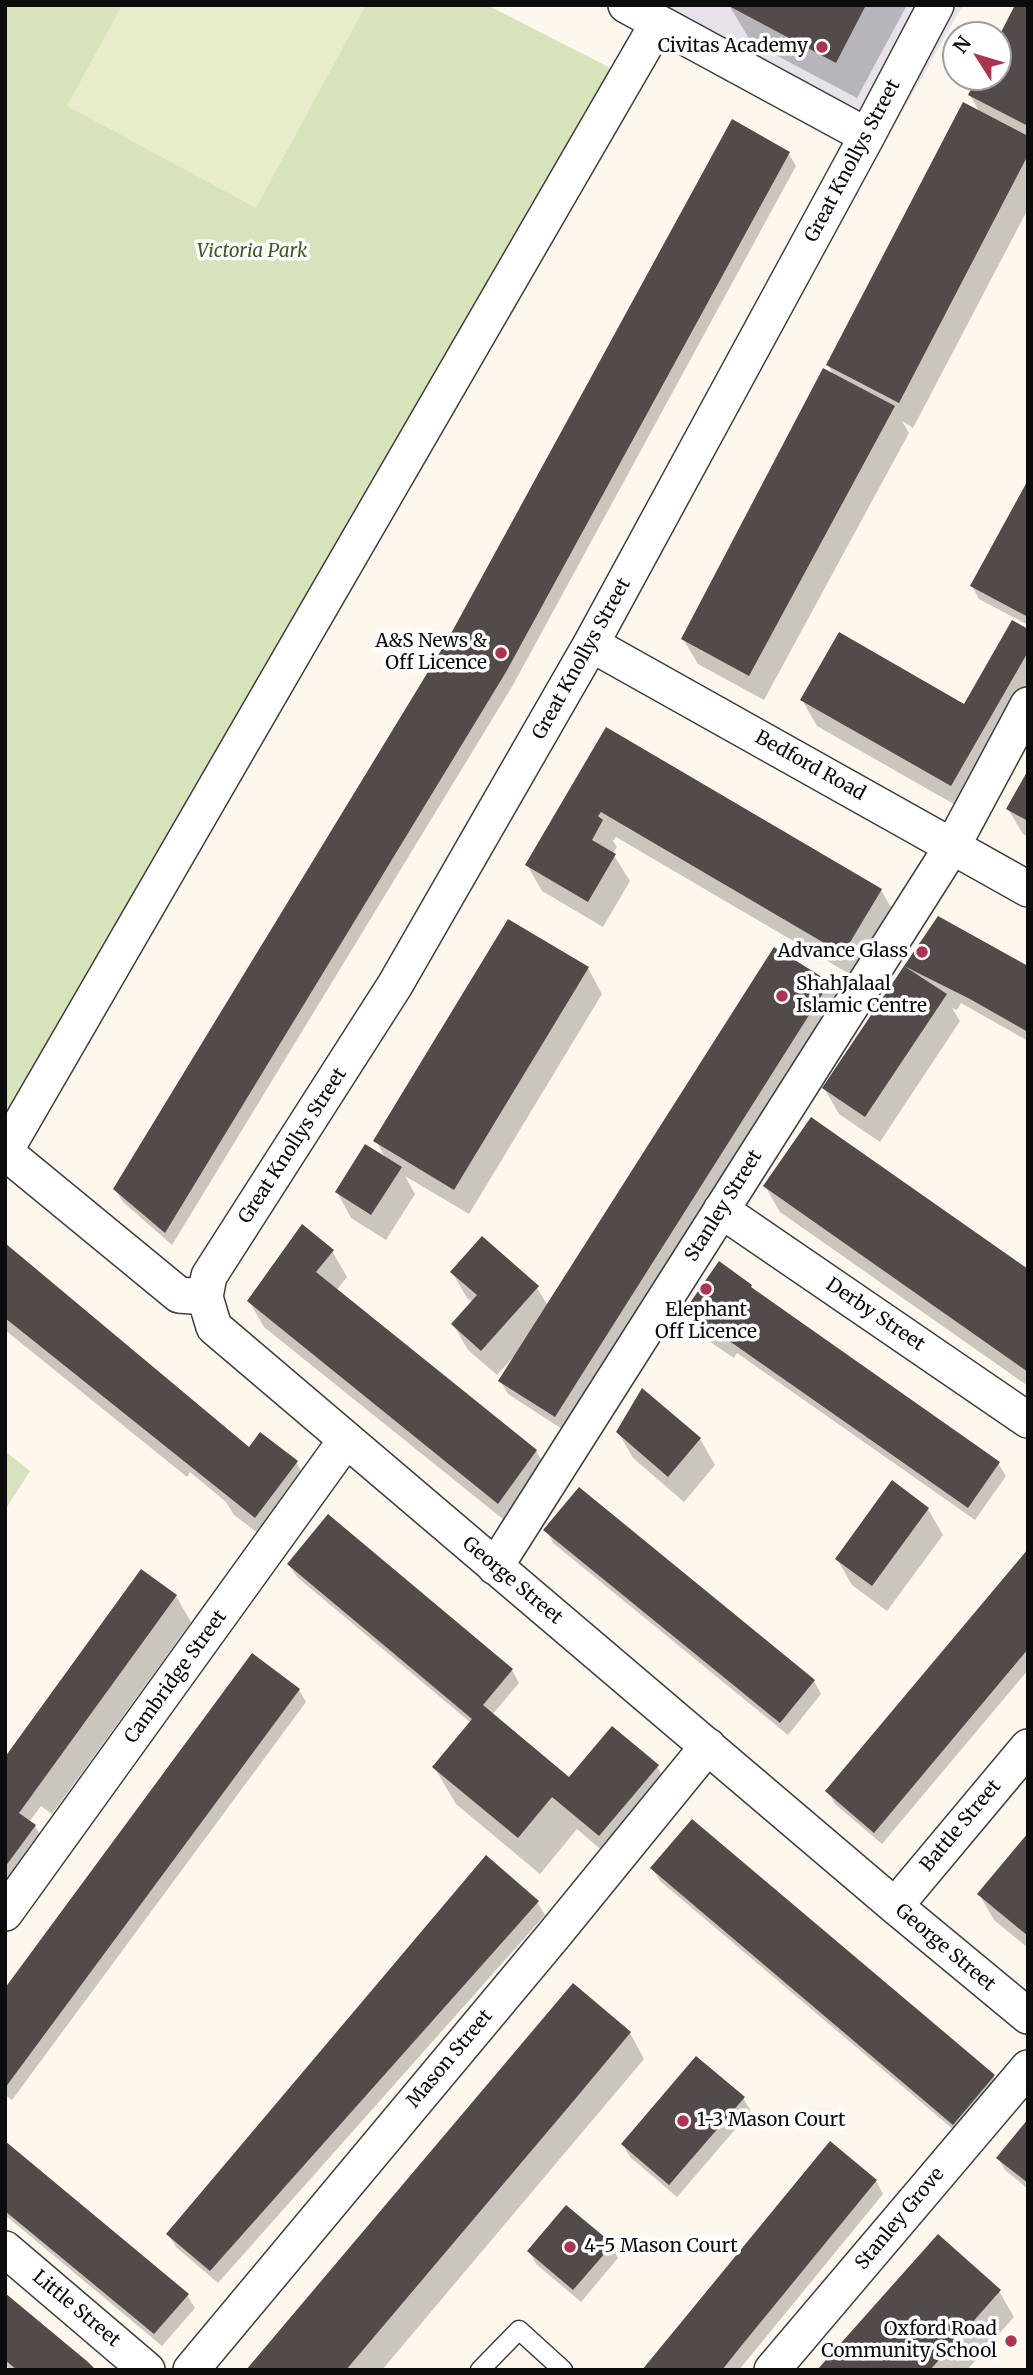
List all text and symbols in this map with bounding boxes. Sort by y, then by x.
north arrow [942,21,1012,91]
text: N [948,31,976,58]
place label: Civitas Academy [658,36,808,58]
marker: Civitas Academy [814,39,830,55]
street label: Great Knollys Street [800,76,906,246]
park label: Victoria Park [197,241,307,263]
street label: Great Knollys Street [528,574,636,744]
place label: A&S News & Off Licence [375,631,487,675]
marker: A&S News & Off Licence [493,645,509,661]
street label: Bedford Road [751,726,869,806]
place label: Advance Glass [778,941,908,963]
marker: Advance Glass [914,944,930,960]
place label: ShahJalaal Islamic Centre [796,974,927,1018]
marker: ShahJalaal Islamic Centre [774,988,790,1004]
street label: Great Knollys Street [234,1064,352,1228]
street label: Stanley Street [681,1146,767,1266]
street label: Derby Street [821,1274,929,1356]
marker: Elephant Off Licence [698,1281,714,1297]
place label: Elephant Off Licence [655,1300,757,1344]
street label: George Street [457,1533,567,1629]
street label: Cambridge Street [120,1606,232,1748]
street label: Battle Street [916,1775,1006,1877]
street label: George Street [890,1900,1000,1996]
street label: Mason Street [402,2005,498,2113]
place label: 1-3 Mason Court [697,2110,845,2132]
marker: 1-3 Mason Court [675,2113,691,2129]
street label: Stanley Grove [851,2163,949,2275]
place label: 4-5 Mason Court [584,2236,738,2258]
marker: 4-5 Mason Court [562,2239,578,2255]
street label: Little Street [28,2266,124,2352]
place label: Oxford Road Community School [821,2319,997,2363]
marker: Oxford Road Community School [1003,2333,1019,2349]

